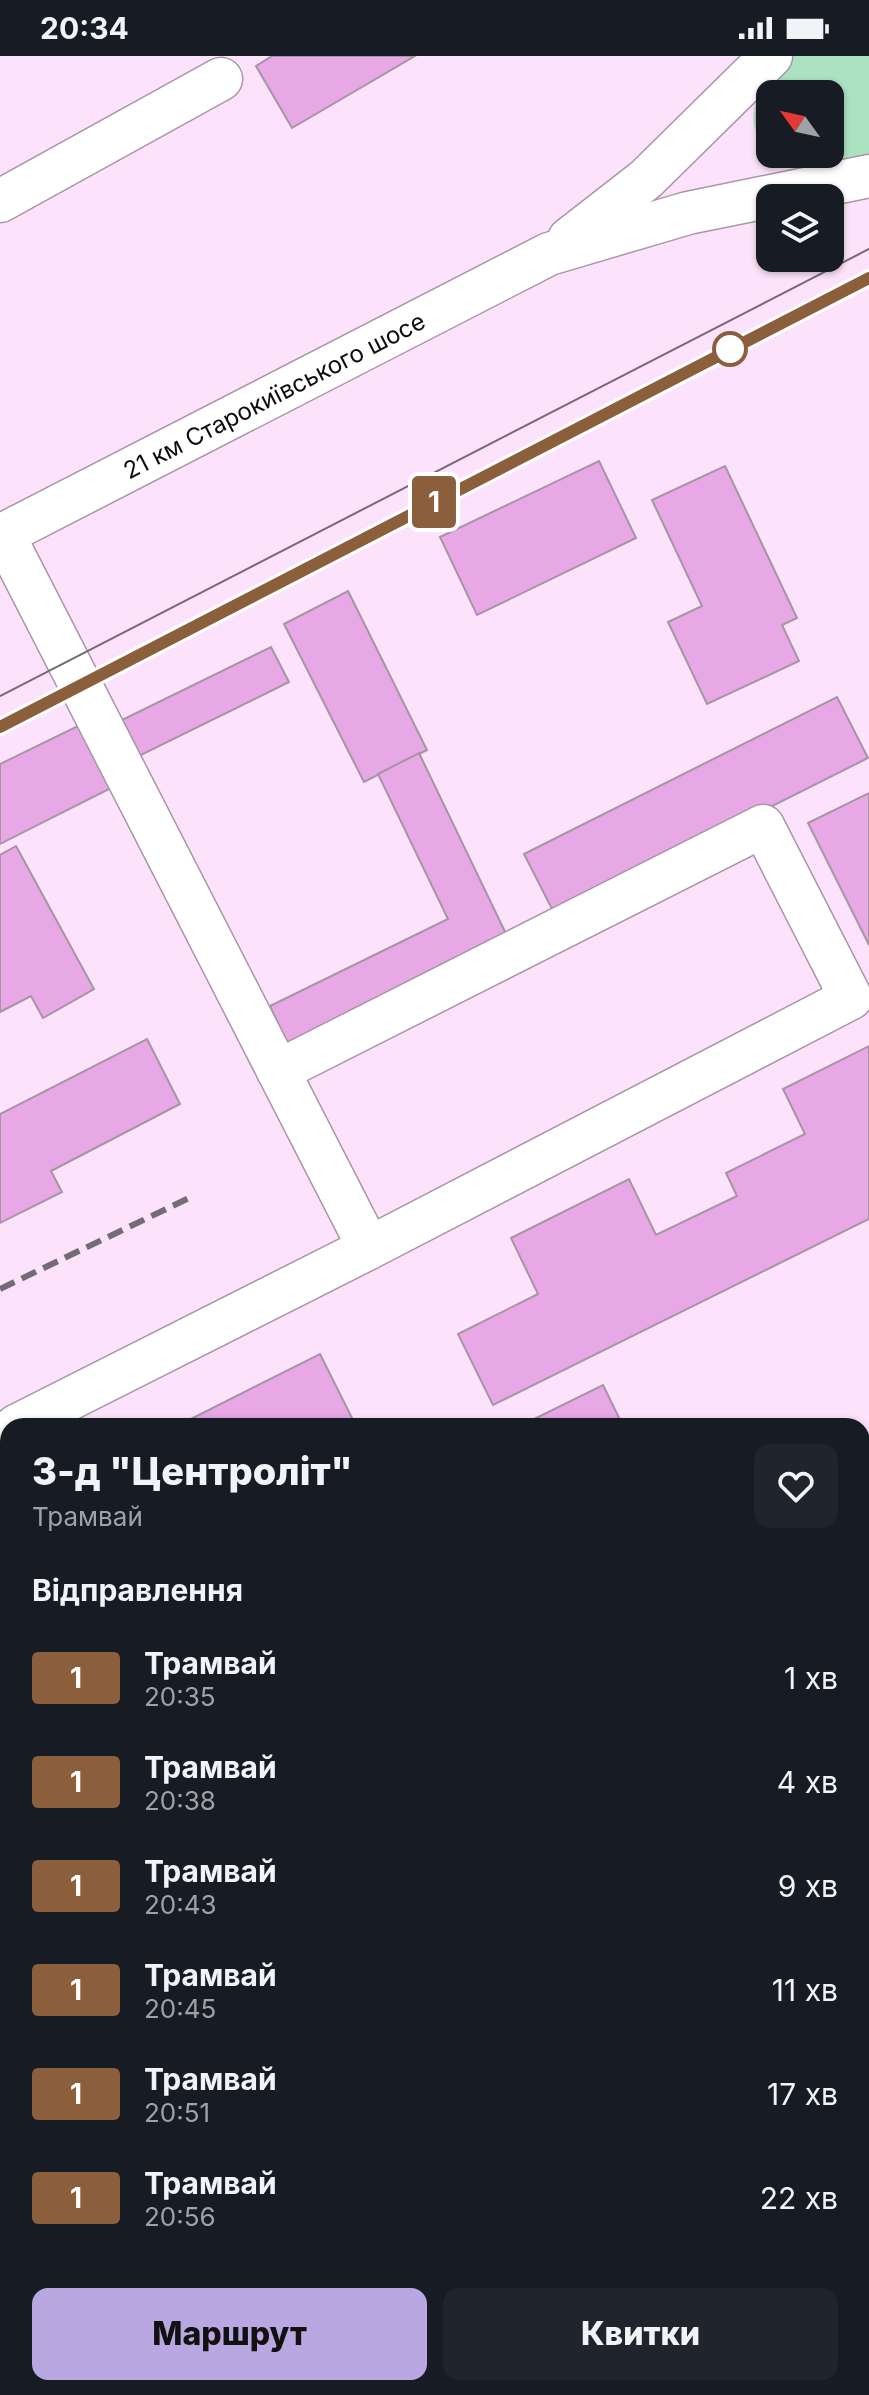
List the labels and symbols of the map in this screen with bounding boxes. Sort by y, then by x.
north arrow [756,80,844,168]
street label: 21 км Старокиївського шосе [118,306,430,485]
unlabelled marker [713,332,747,366]
line badge: 1 [408,476,460,528]

